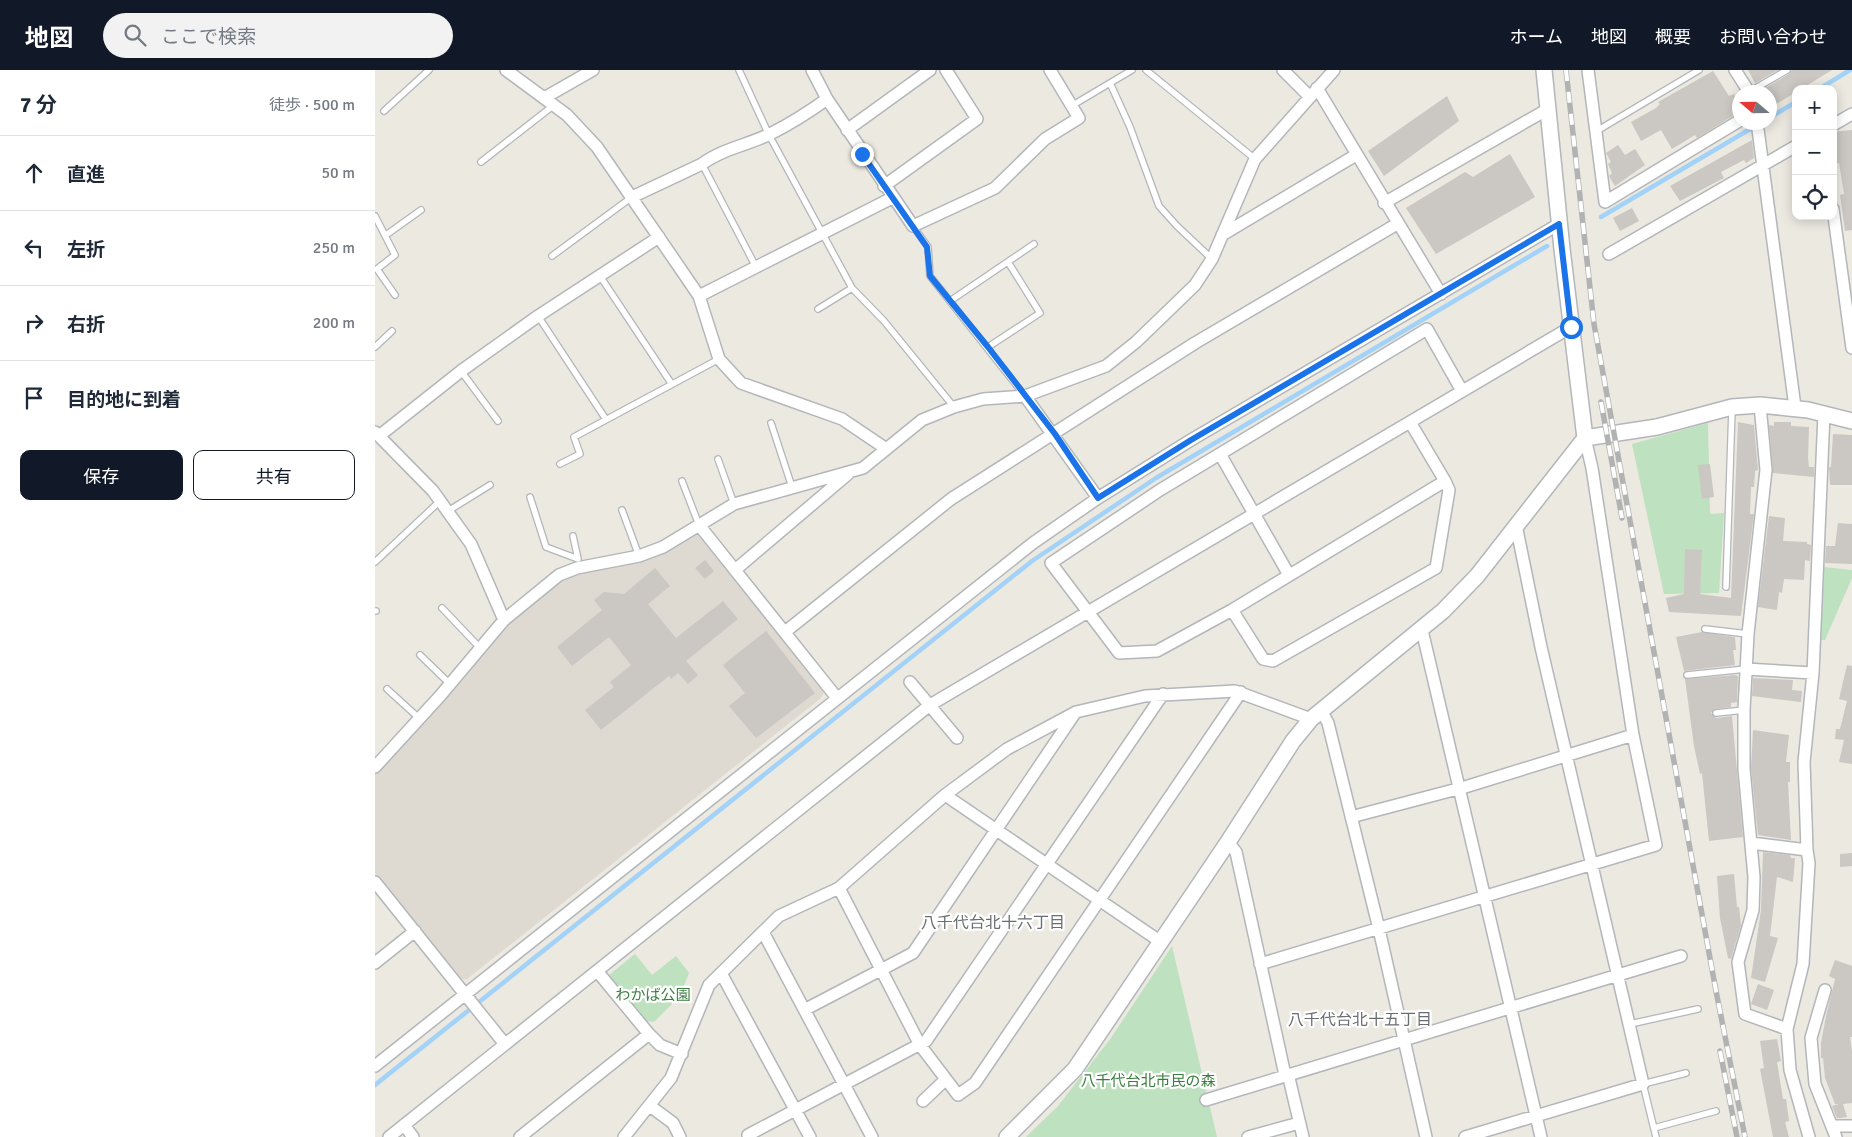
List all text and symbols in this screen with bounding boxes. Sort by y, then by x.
search box [103,13,453,58]
icon: search [121,21,149,49]
text: 地図 [25,23,73,53]
text: ここで検索 [161,25,256,49]
text: ホーム [1510,26,1563,48]
text: 地図 [1591,26,1627,48]
text: 概要 [1655,26,1691,48]
text: お問い合わせ [1719,26,1827,48]
north arrow [1732,85,1777,130]
map controls [1792,85,1837,220]
button: + [1792,85,1837,130]
text: 7 分 [20,92,57,118]
text: 徒歩 · 500 m [269,95,355,115]
button: − [1792,130,1837,175]
route end [851,143,874,166]
icon: ahead [20,159,48,187]
text: 直進 [67,163,105,187]
text: 50 m [321,163,355,183]
button: locate [1792,175,1837,220]
icon: left [20,234,48,262]
text: 左折 [67,238,105,262]
text: 250 m [313,238,355,258]
icon: right [20,309,48,337]
text: 右折 [67,313,105,337]
text: 200 m [313,313,355,333]
route start [1560,316,1583,339]
icon: arrive [20,384,48,412]
text: 目的地に到着 [67,388,181,412]
button: 保存 [20,450,183,500]
button: 共有 [193,450,355,500]
district label: 八千代台北十六丁目 [921,913,1065,933]
park label: わかば公園 [615,986,691,1004]
district label: 八千代台北十五丁目 [1288,1010,1432,1030]
park label: 八千代台北市民の森 [1080,1072,1216,1090]

